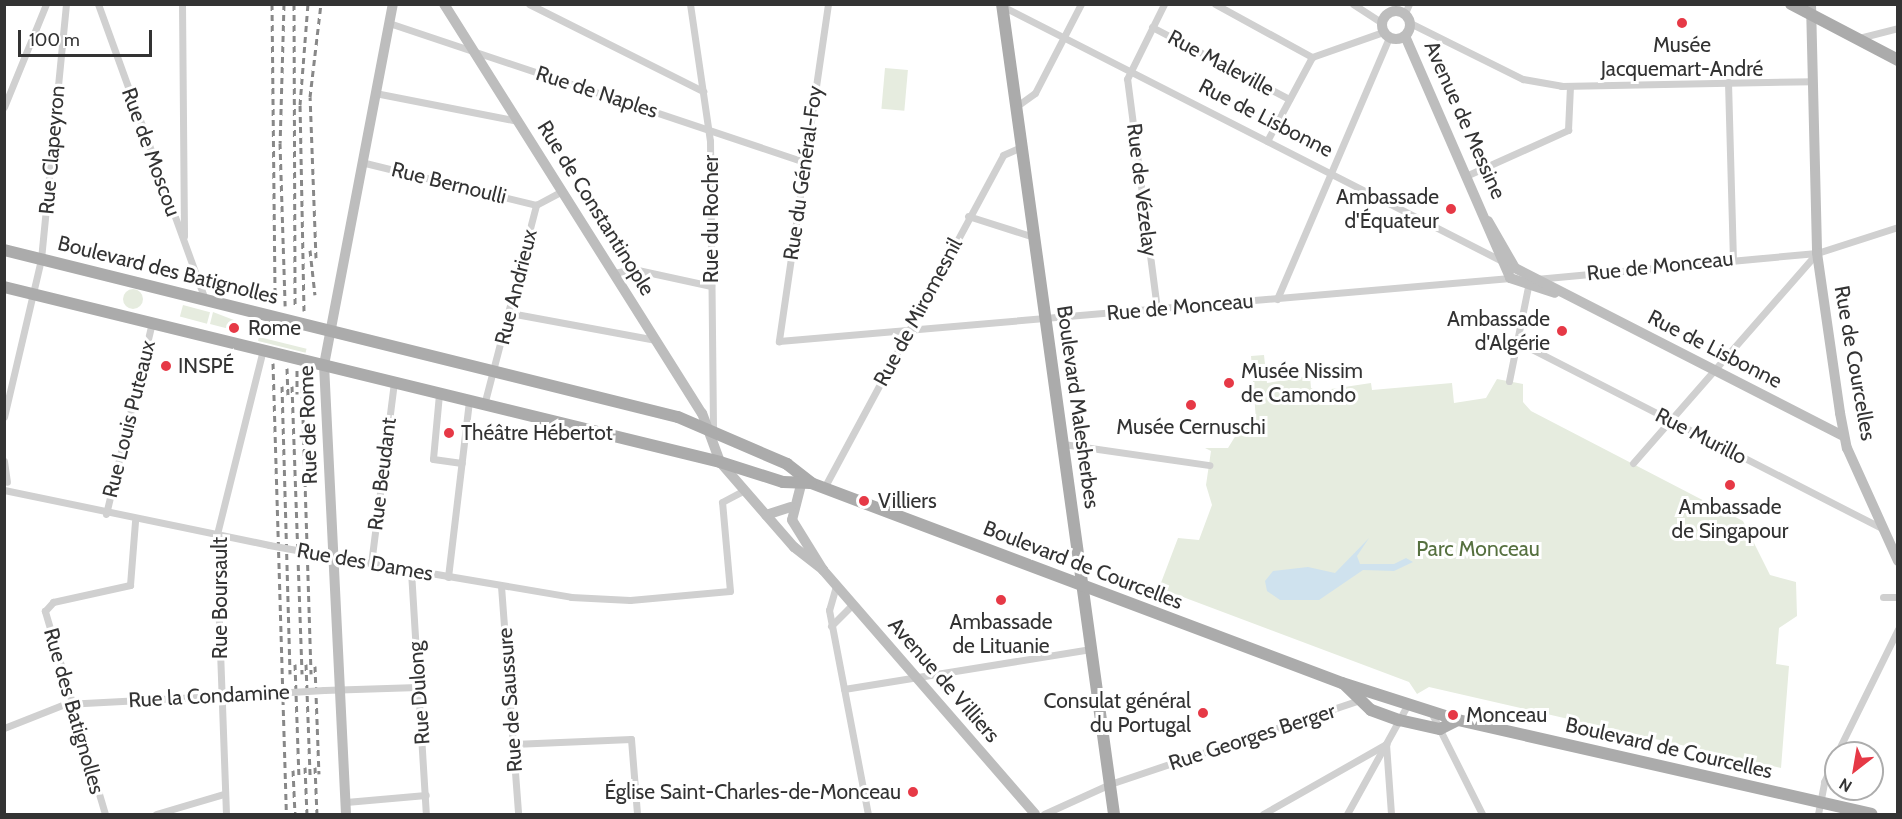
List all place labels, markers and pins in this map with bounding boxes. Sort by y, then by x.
marker: Musée Jacquemart-André [1675,16,1689,30]
place label: Musée Jacquemart-André [1601,32,1763,82]
place label: Ambassade d'Équateur [1336,184,1439,234]
marker: Ambassade d'Équateur [1444,202,1458,216]
place label: Ambassade d'Algérie [1447,306,1550,356]
place label: Rome [248,315,301,341]
marker: Rome [225,319,243,337]
marker: Ambassade d'Algérie [1555,324,1569,338]
place label: INSPÉ [178,353,234,379]
place label: Musée Nissim de Camondo [1241,358,1363,408]
marker: INSPÉ [159,359,173,373]
marker: Musée Nissim de Camondo [1222,376,1236,390]
marker: Musée Cernuschi [1184,398,1198,412]
place label: Musée Cernuschi [1116,414,1266,440]
place label: Théâtre Hébertot [461,420,613,446]
marker: Théâtre Hébertot [442,426,456,440]
marker: Ambassade de Singapour [1723,478,1737,492]
place label: Villiers [878,488,937,514]
marker: Villiers [855,492,873,510]
place label: Ambassade de Singapour [1672,494,1788,544]
marker: Ambassade de Lituanie [994,593,1008,607]
place label: Ambassade de Lituanie [950,609,1052,659]
place label: Consulat général du Portugal [1044,688,1191,738]
place label: Monceau [1466,702,1547,728]
marker: Consulat général du Portugal [1196,706,1210,720]
marker: Monceau [1444,706,1462,724]
place label: Église Saint-Charles-de-Monceau [604,779,901,805]
marker: Église Saint-Charles-de-Monceau [906,785,920,799]

